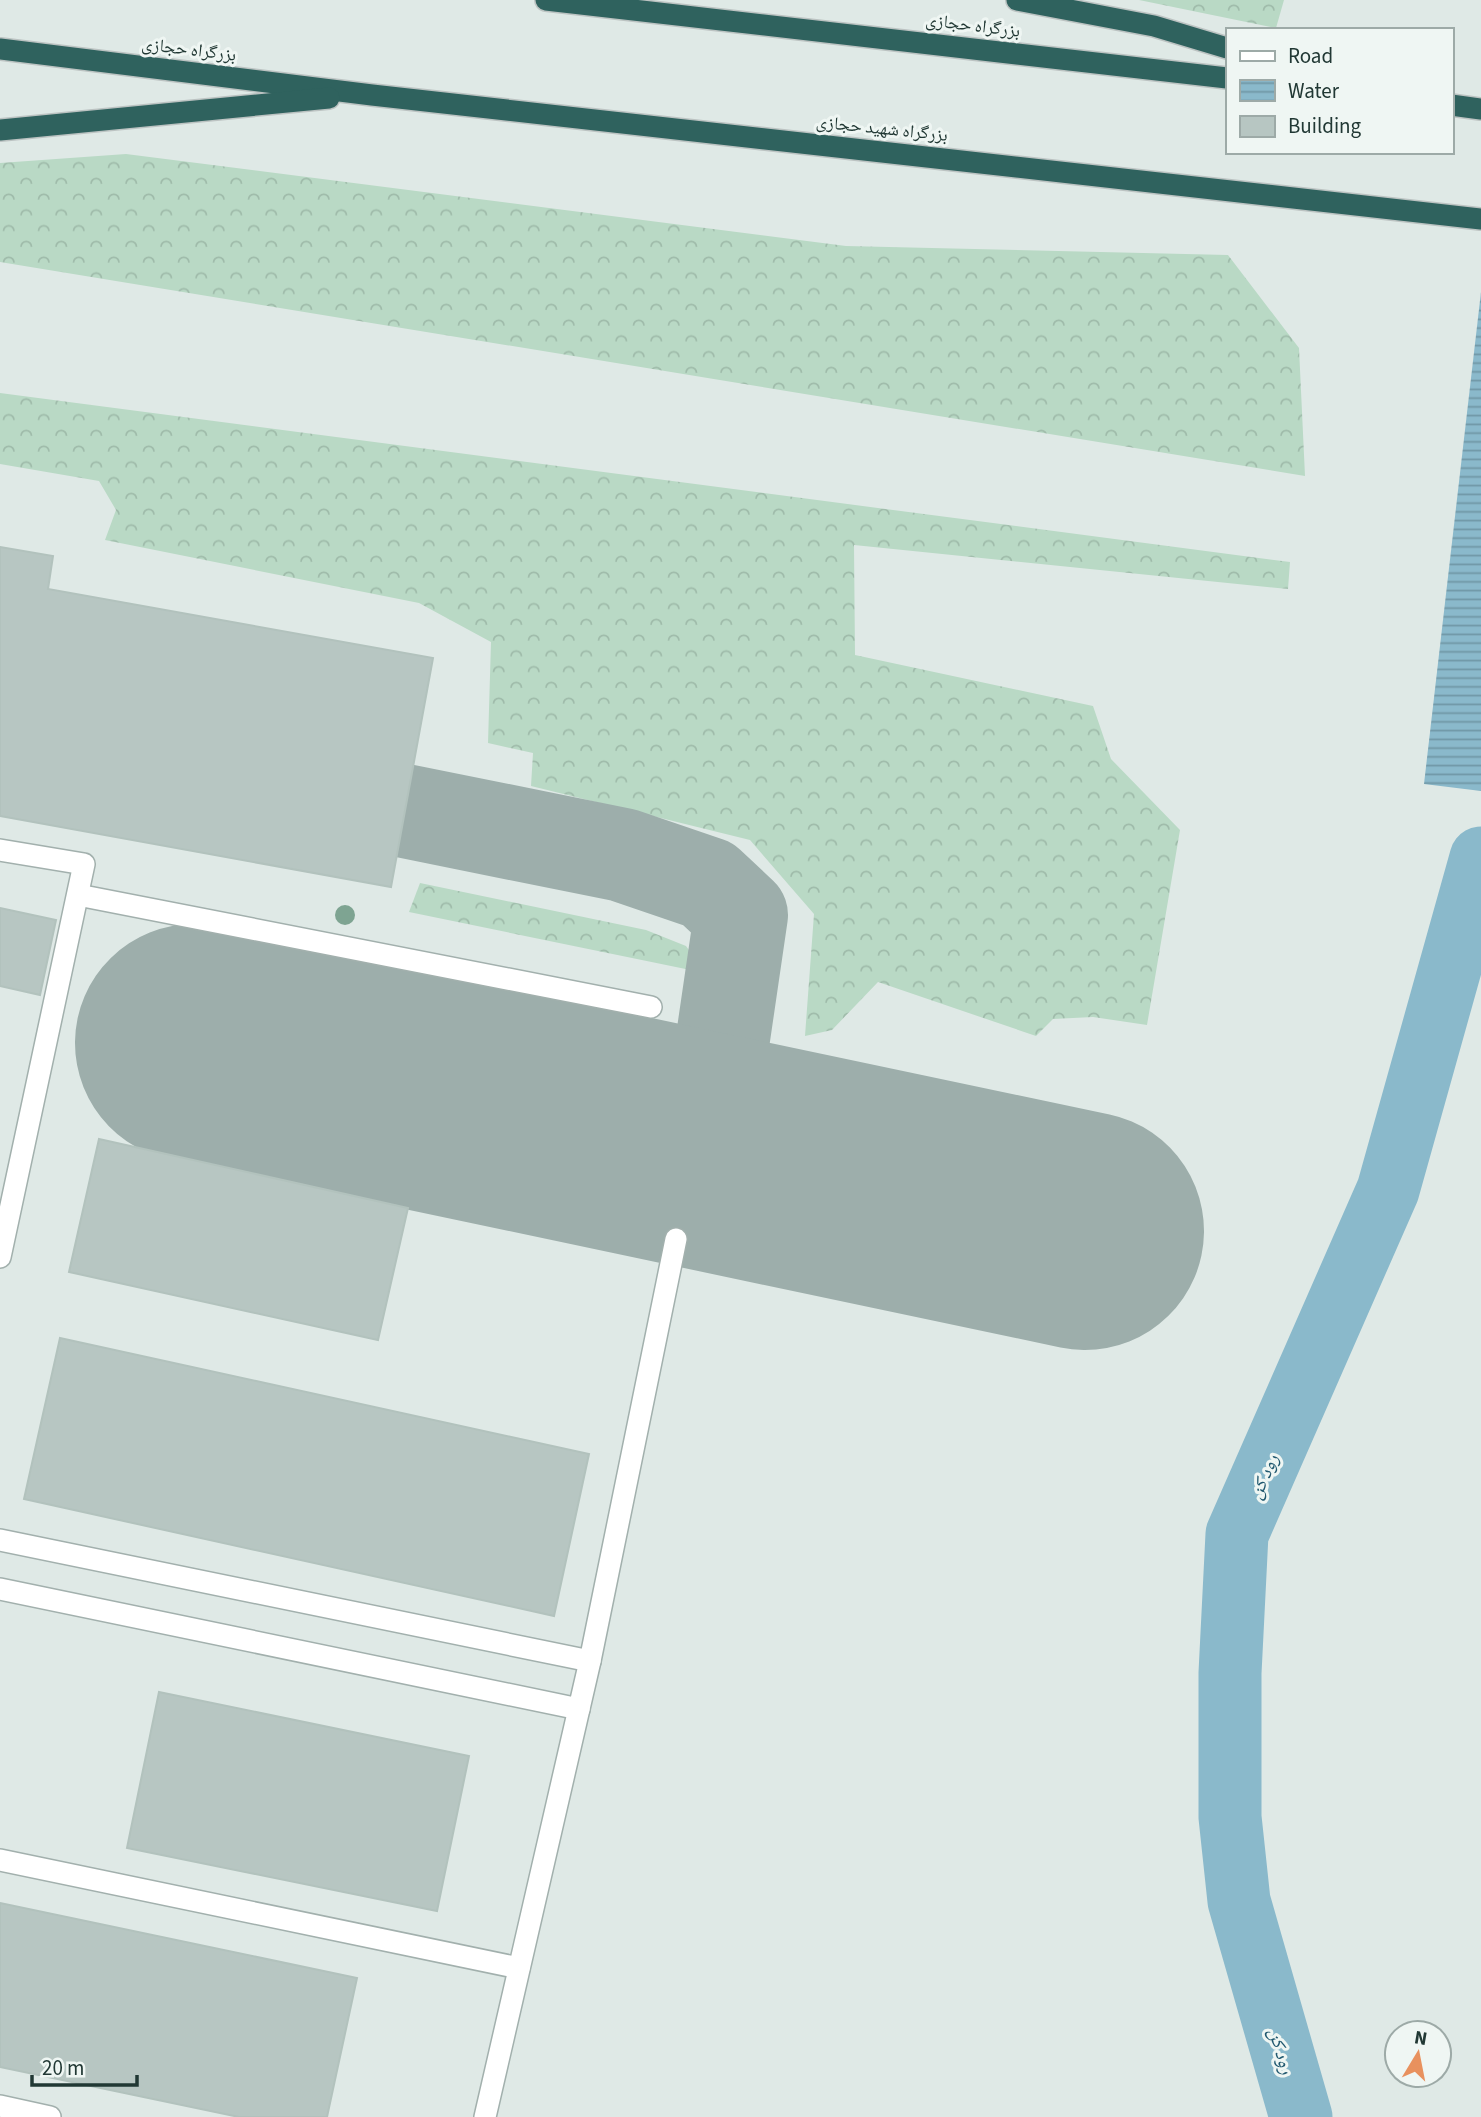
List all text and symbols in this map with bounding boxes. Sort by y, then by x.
street label: بزرگراه حجازی [924,7,1022,44]
legend [1226,28,1453,154]
street label: بزرگراه حجازی [140,31,238,68]
text: Road [1288,41,1333,71]
text: Water [1288,76,1340,106]
street label: بزرگراه شهید حجازی [815,109,949,148]
text: Building [1288,111,1362,141]
water label: رود کن [1242,1450,1286,1504]
north arrow [1383,2019,1453,2089]
text: N [1412,2024,1429,2053]
water label: رود کن [1261,2025,1300,2078]
scale bar [32,2044,136,2088]
text: 20 m [42,2053,84,2083]

